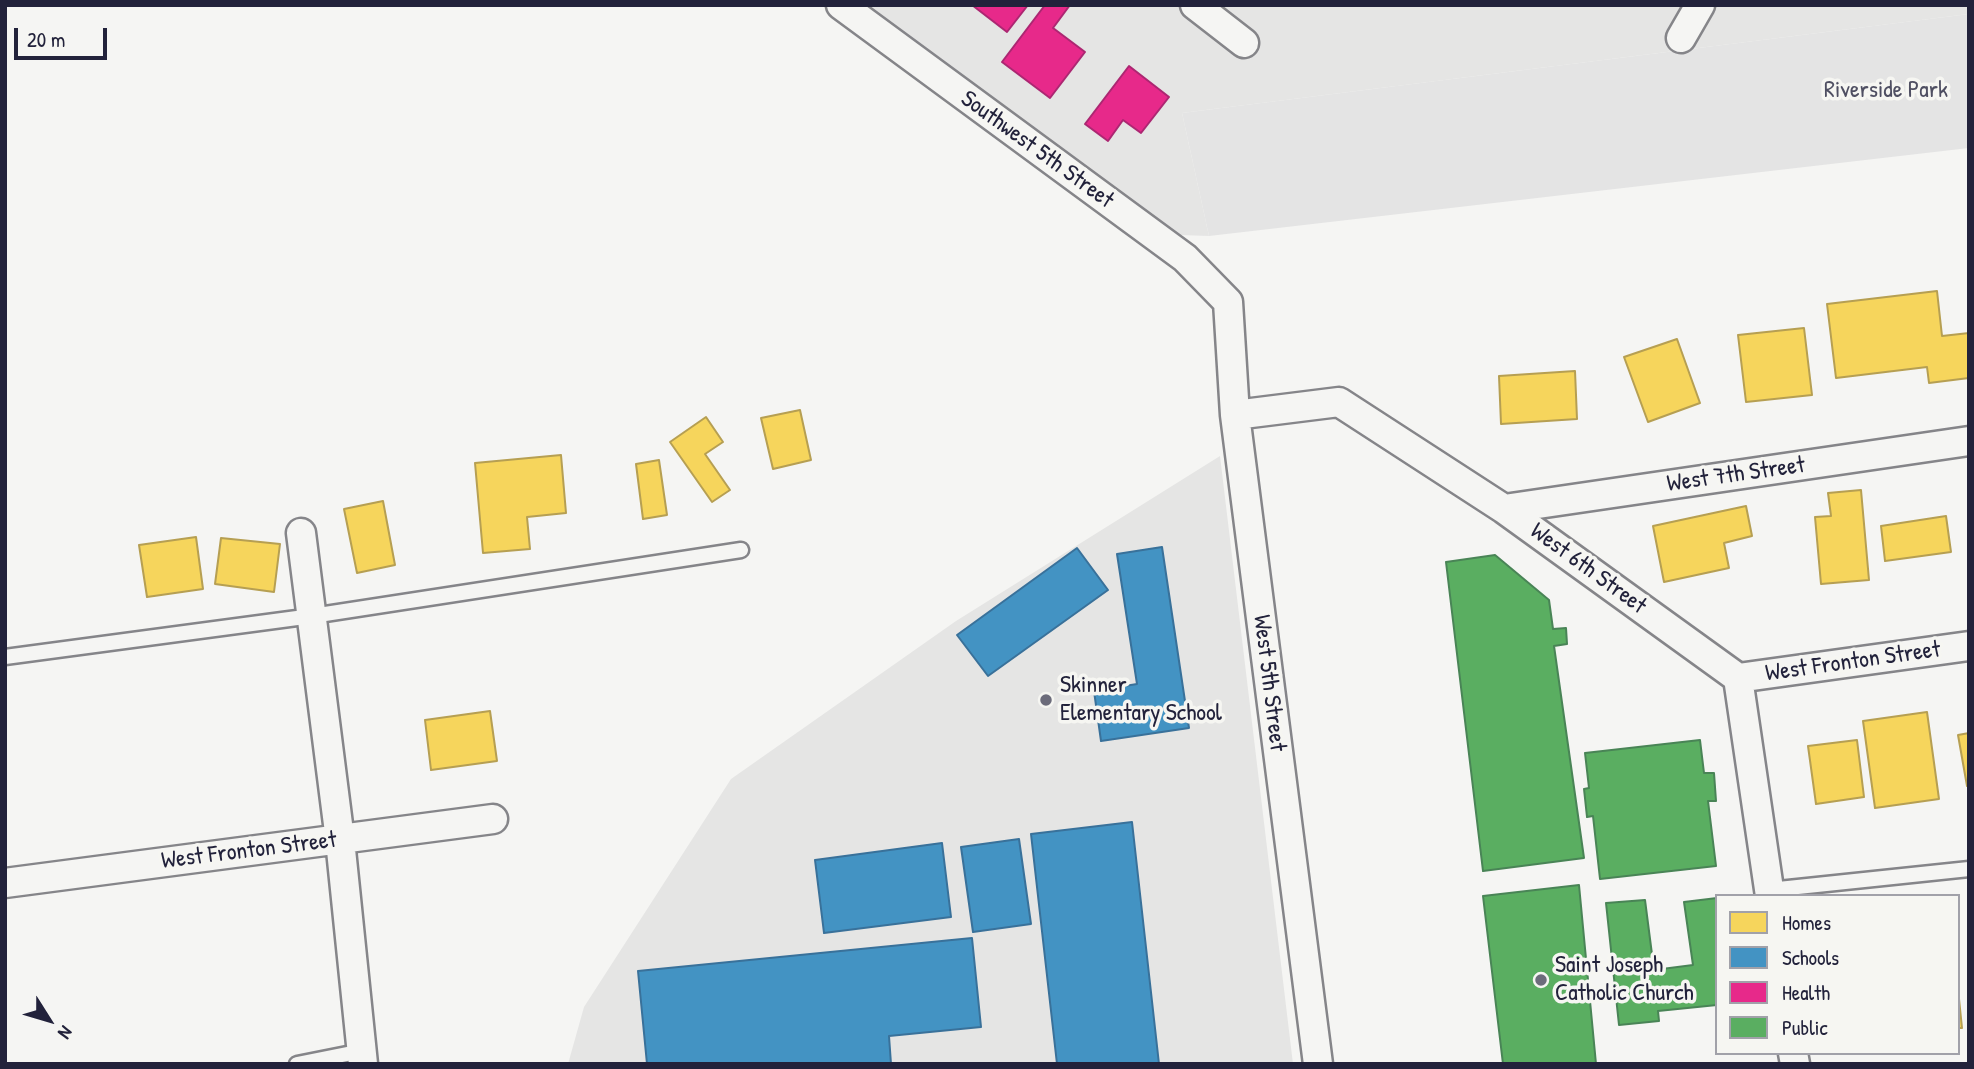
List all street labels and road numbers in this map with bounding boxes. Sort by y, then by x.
street label: Southwest 5th Street [955,85,1119,215]
street label: West 7th Street [1665,451,1807,499]
street label: West 6th Street [1524,517,1652,621]
street label: West 5th Street [1246,613,1292,753]
street label: West Fronton Street [1764,635,1942,689]
street label: West Fronton Street [160,826,338,876]

